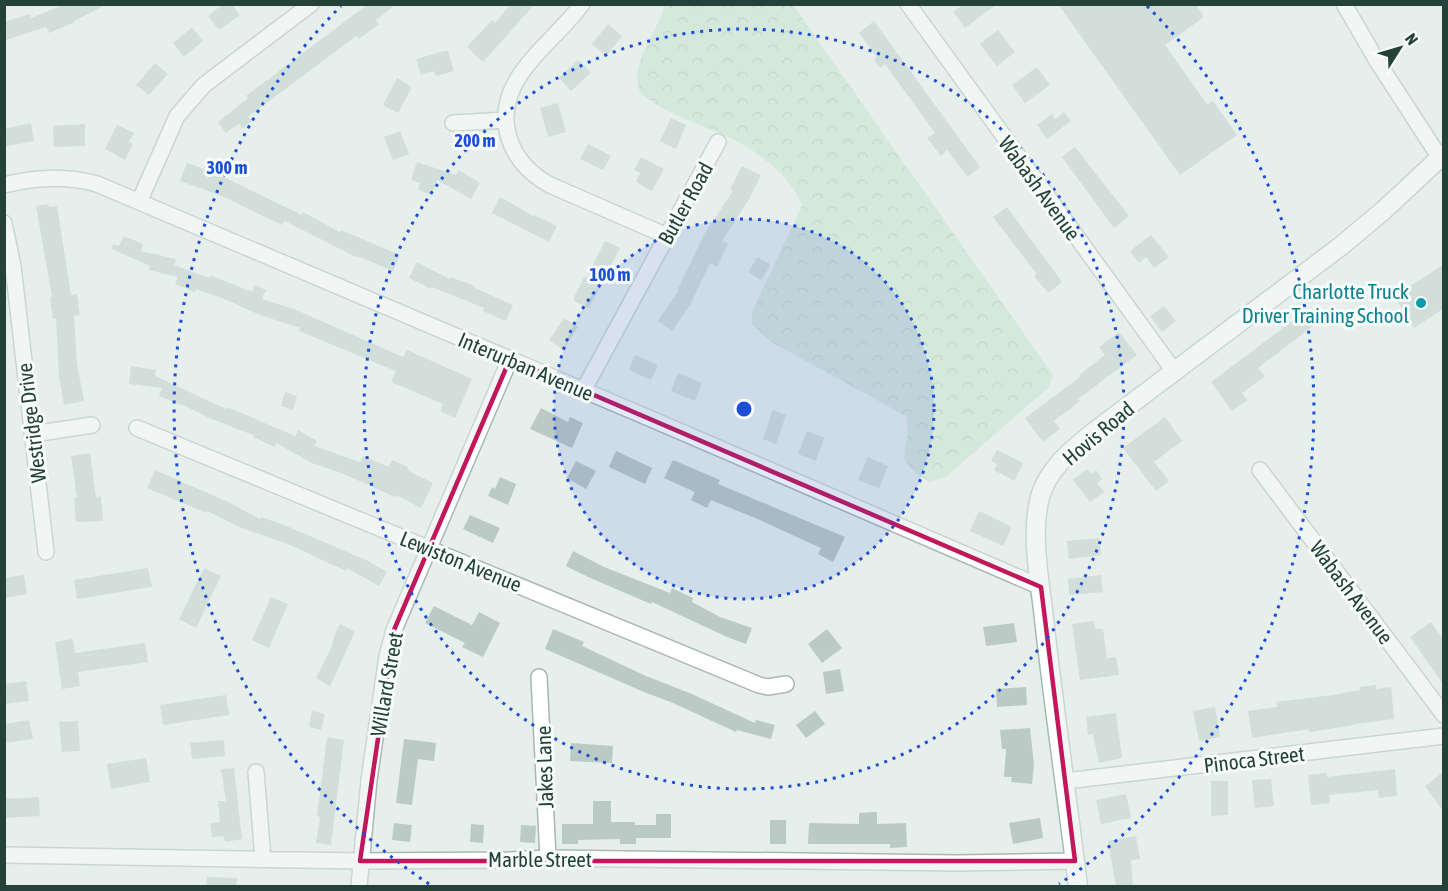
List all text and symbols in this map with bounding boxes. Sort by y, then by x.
north arrow [1370,18,1430,78]
text: N [1402,30,1422,48]
text: 200 m [455,130,495,151]
street label: Wabash Avenue [994,131,1086,245]
text: 300 m [207,157,247,178]
street label: Butler Road [653,158,717,248]
text: 100 m [590,264,630,285]
place label: Charlotte Truck Driver Training School [1242,279,1409,327]
marker: Charlotte Truck Driver Training School [1414,296,1428,310]
street label: Interurban Avenue [455,327,597,405]
street label: Westridge Drive [12,362,50,484]
street label: Hovis Road [1057,396,1139,470]
centre of rings [734,399,754,419]
street label: Lewiston Avenue [397,526,525,596]
street label: Wabash Avenue [1305,536,1399,648]
street label: Willard Street [365,630,407,738]
street label: Jakes Lane [531,725,557,809]
street label: Pinoca Street [1202,741,1306,777]
street label: Marble Street [488,847,592,871]

